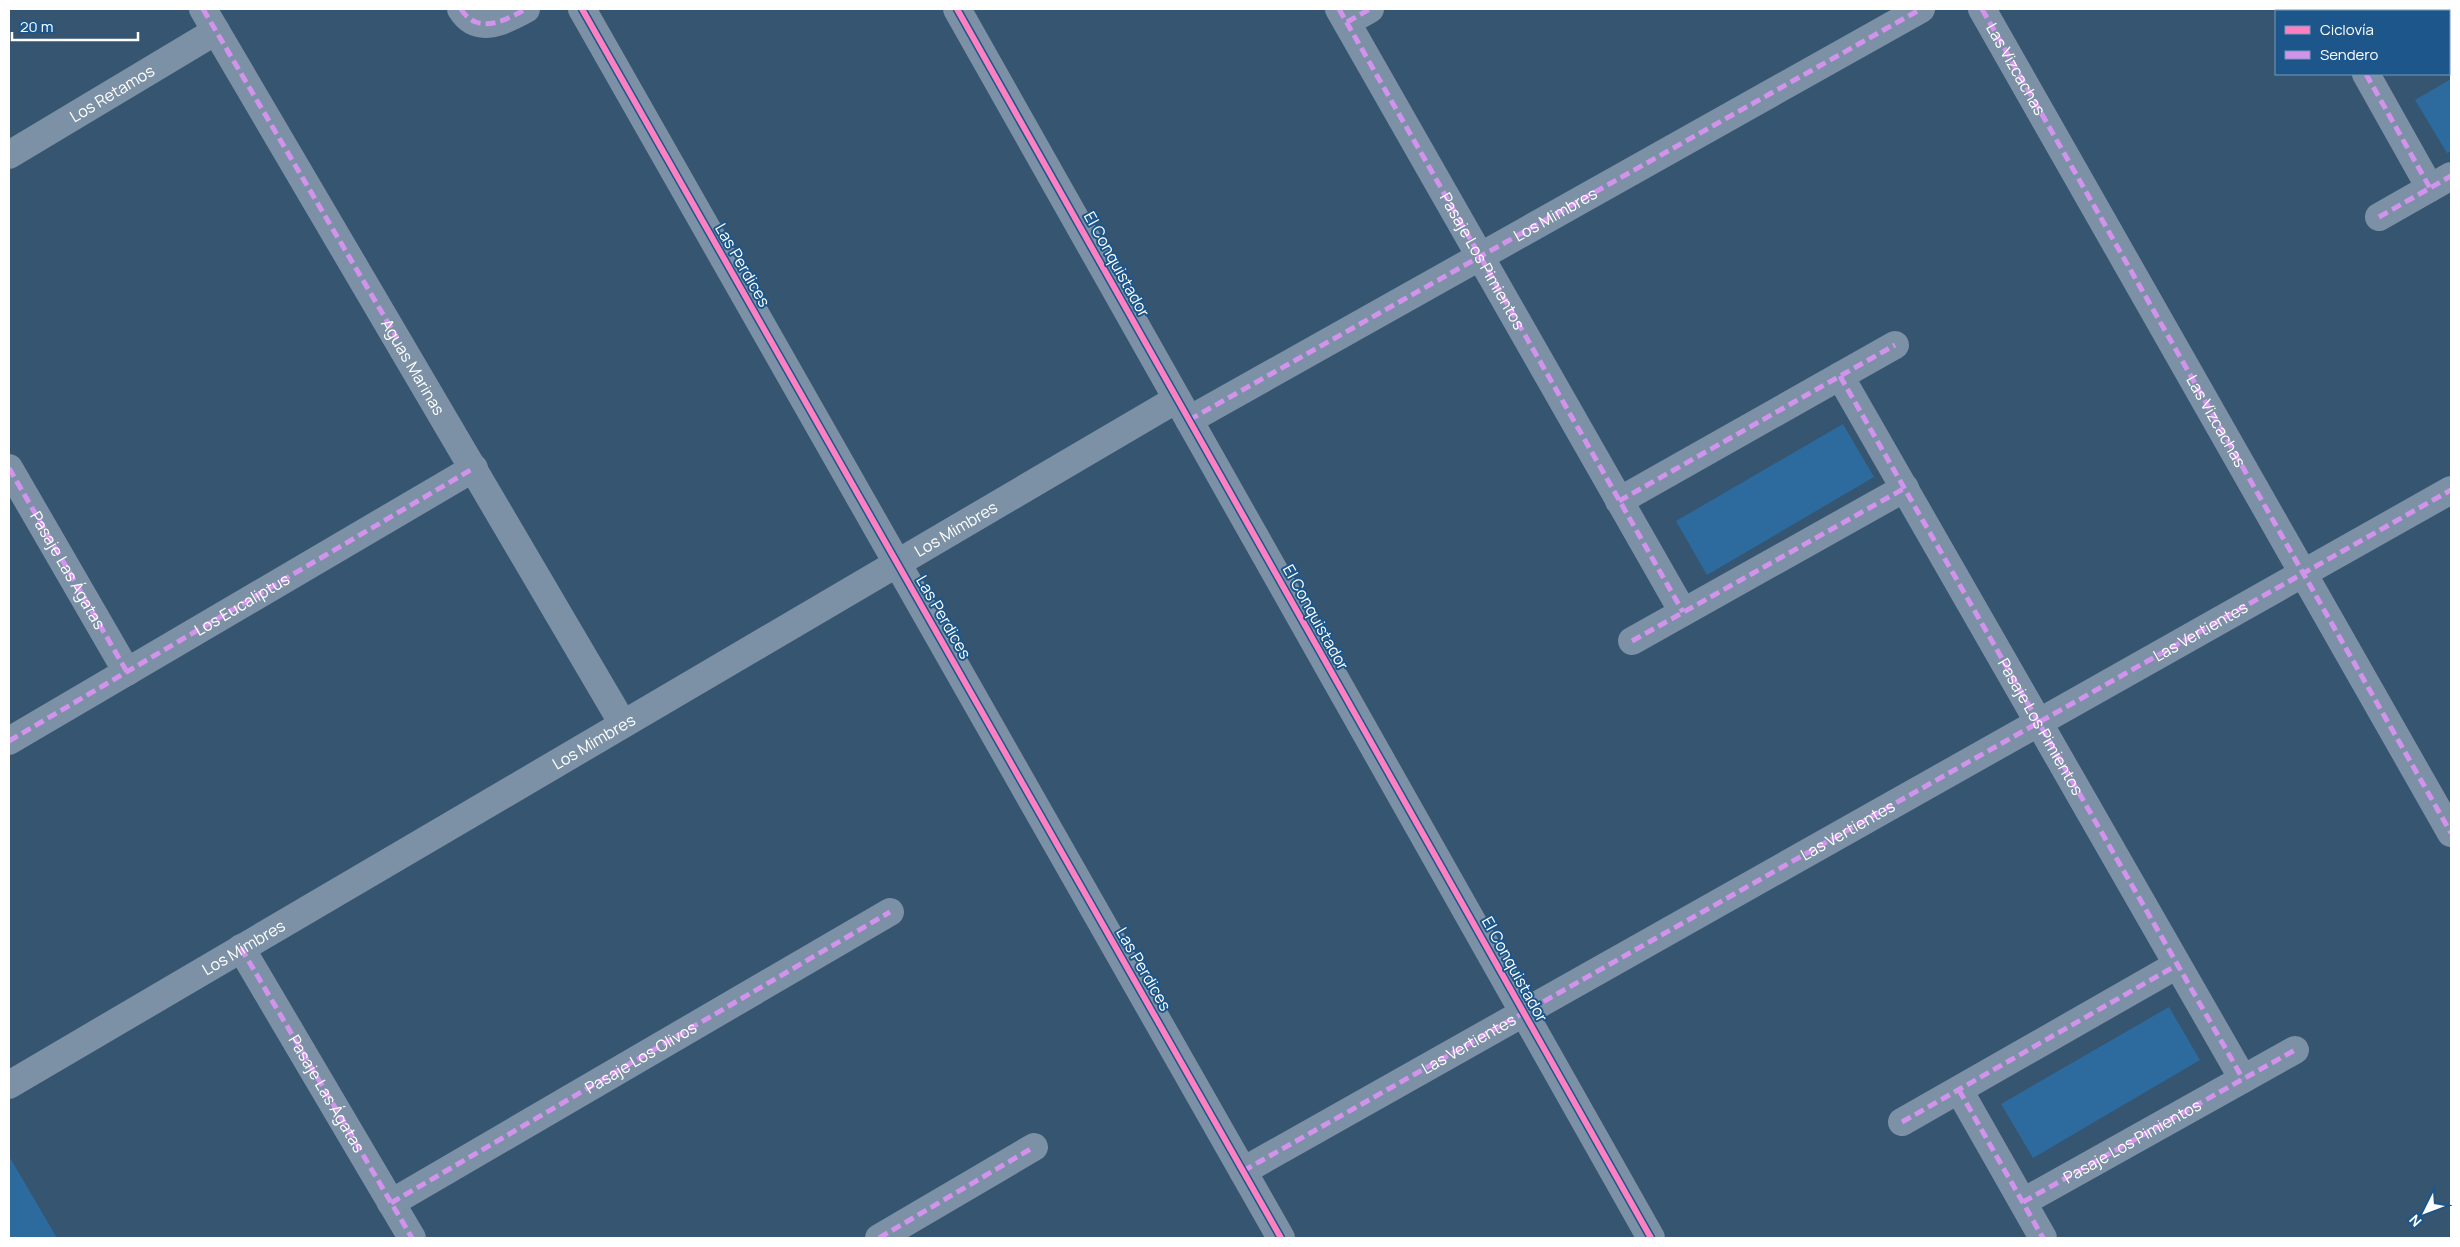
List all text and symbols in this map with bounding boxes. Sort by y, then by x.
scale bar [12,10,139,42]
legend [2275,10,2450,75]
text: 20 m [20,16,53,37]
street label: Las Vizcachas [1981,19,2051,119]
text: Ciclovía [2320,19,2374,40]
text: Sendero [2320,44,2379,65]
street label: Los Retamos [65,59,158,127]
street label: Los Mimbres [1509,182,1601,247]
street label: Pasaje Los Pimientos [1435,188,1531,333]
street label: El Conquistador [1079,207,1155,321]
street label: Las Perdices [710,219,776,311]
street label: Aguas Marinas [376,315,450,419]
street label: Las Vizcachas [2181,371,2252,471]
street label: Los Mimbres [910,496,1001,562]
street label: Pasaje Las Ágatas [25,507,111,633]
street label: El Conquistador [1278,560,1354,674]
street label: Los Eucaliptus [190,568,293,641]
street label: Las Perdices [911,571,977,663]
street label: Las Vertientes [2149,596,2252,667]
street label: Pasaje Los Pimientos [1993,654,2089,799]
street label: Los Mimbres [548,709,639,775]
street label: Las Vertientes [1796,795,1899,866]
street label: El Conquistador [1477,912,1553,1026]
street label: Los Mimbres [198,914,289,980]
street label: Las Perdices [1111,923,1177,1015]
street label: Las Vertientes [1417,1008,1520,1079]
street label: Pasaje Los Olivos [581,1016,701,1099]
street label: Pasaje Las Ágatas [284,1031,370,1156]
street label: Pasaje Los Pimientos [2059,1094,2205,1188]
north arrow [2400,1187,2450,1237]
text: N [2405,1211,2425,1231]

